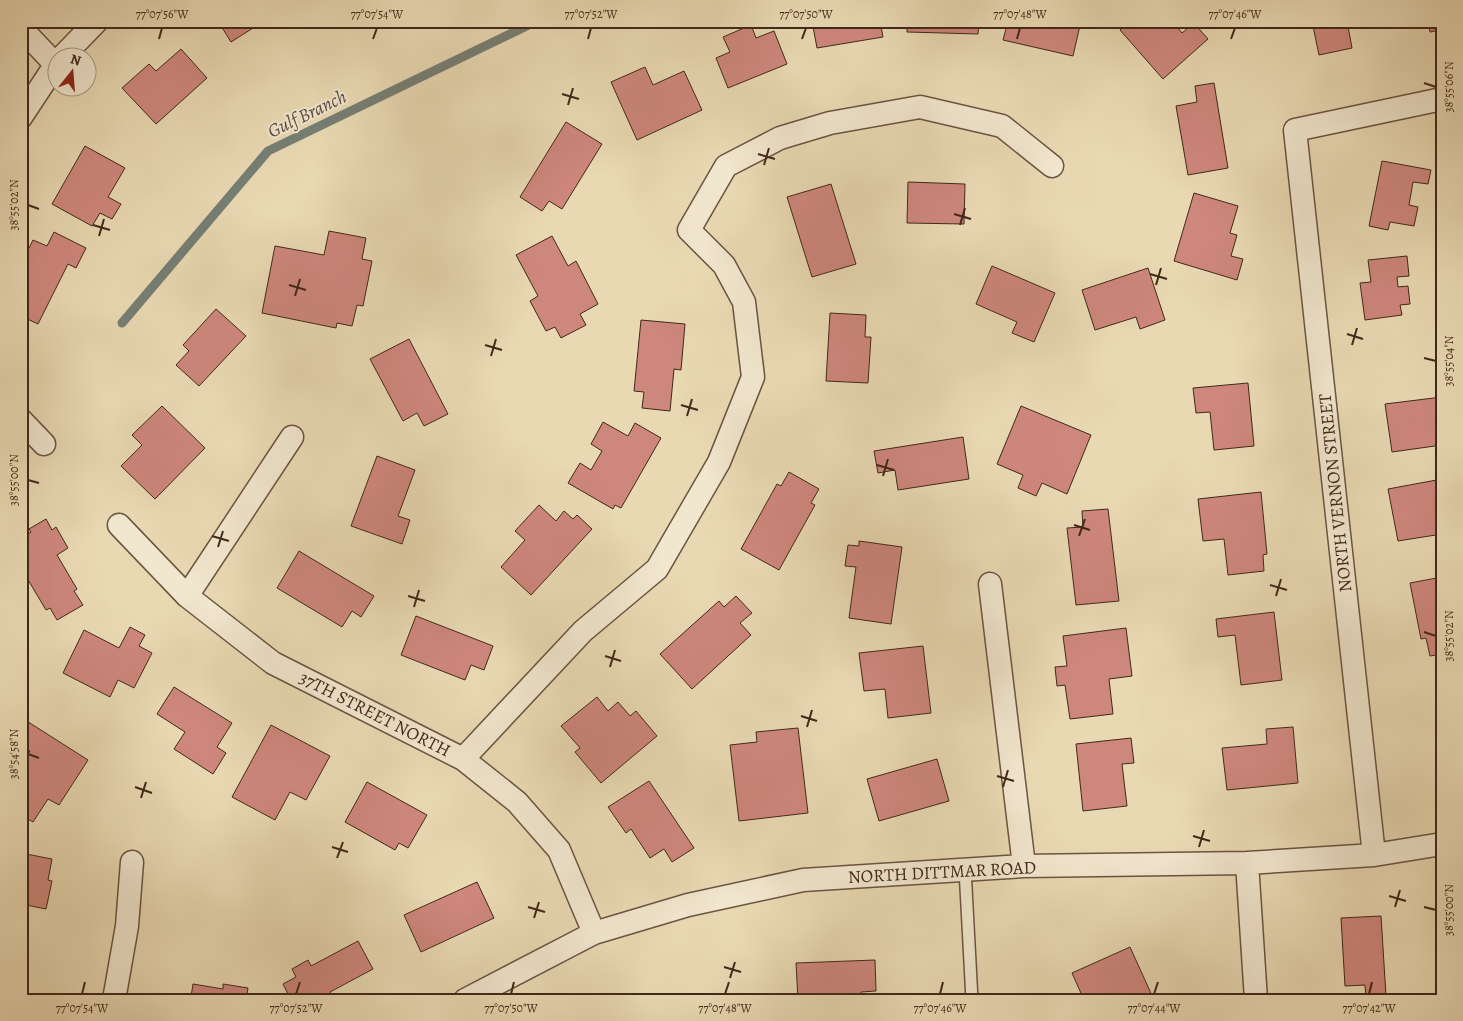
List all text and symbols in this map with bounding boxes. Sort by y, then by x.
text: 77°07'56"W [136,6,189,22]
text: 77°07'54"W [351,6,404,22]
text: 77°07'52"W [565,6,618,22]
text: 77°07'50"W [779,6,834,22]
text: 77°07'48"W [993,6,1047,22]
text: 77°07'46"W [1209,6,1262,22]
north arrow [48,48,98,98]
text: N [68,49,83,71]
text: 38°55'06"N [1441,61,1457,113]
water label: Gulf Branch [263,84,351,144]
text: 38°55'02"N [6,179,22,231]
text: 38°55'04"N [1441,335,1457,386]
street label: NORTH VERNON STREET [1313,392,1357,593]
text: 38°55'00"N [6,454,22,506]
text: 38°55'02"N [1441,610,1457,662]
street label: 37TH STREET NORTH [295,665,455,763]
text: 38°54'58"N [6,728,22,779]
street label: NORTH DITTMAR ROAD [847,855,1037,889]
text: 38°55'00"N [1441,884,1457,936]
text: 77°07'54"W [56,1000,109,1016]
text: 77°07'52"W [270,1000,323,1016]
text: 77°07'50"W [484,1000,539,1016]
text: 77°07'48"W [698,1000,752,1016]
text: 77°07'46"W [914,1000,967,1016]
text: 77°07'44"W [1128,1000,1181,1016]
text: 77°07'42"W [1342,1000,1396,1016]

